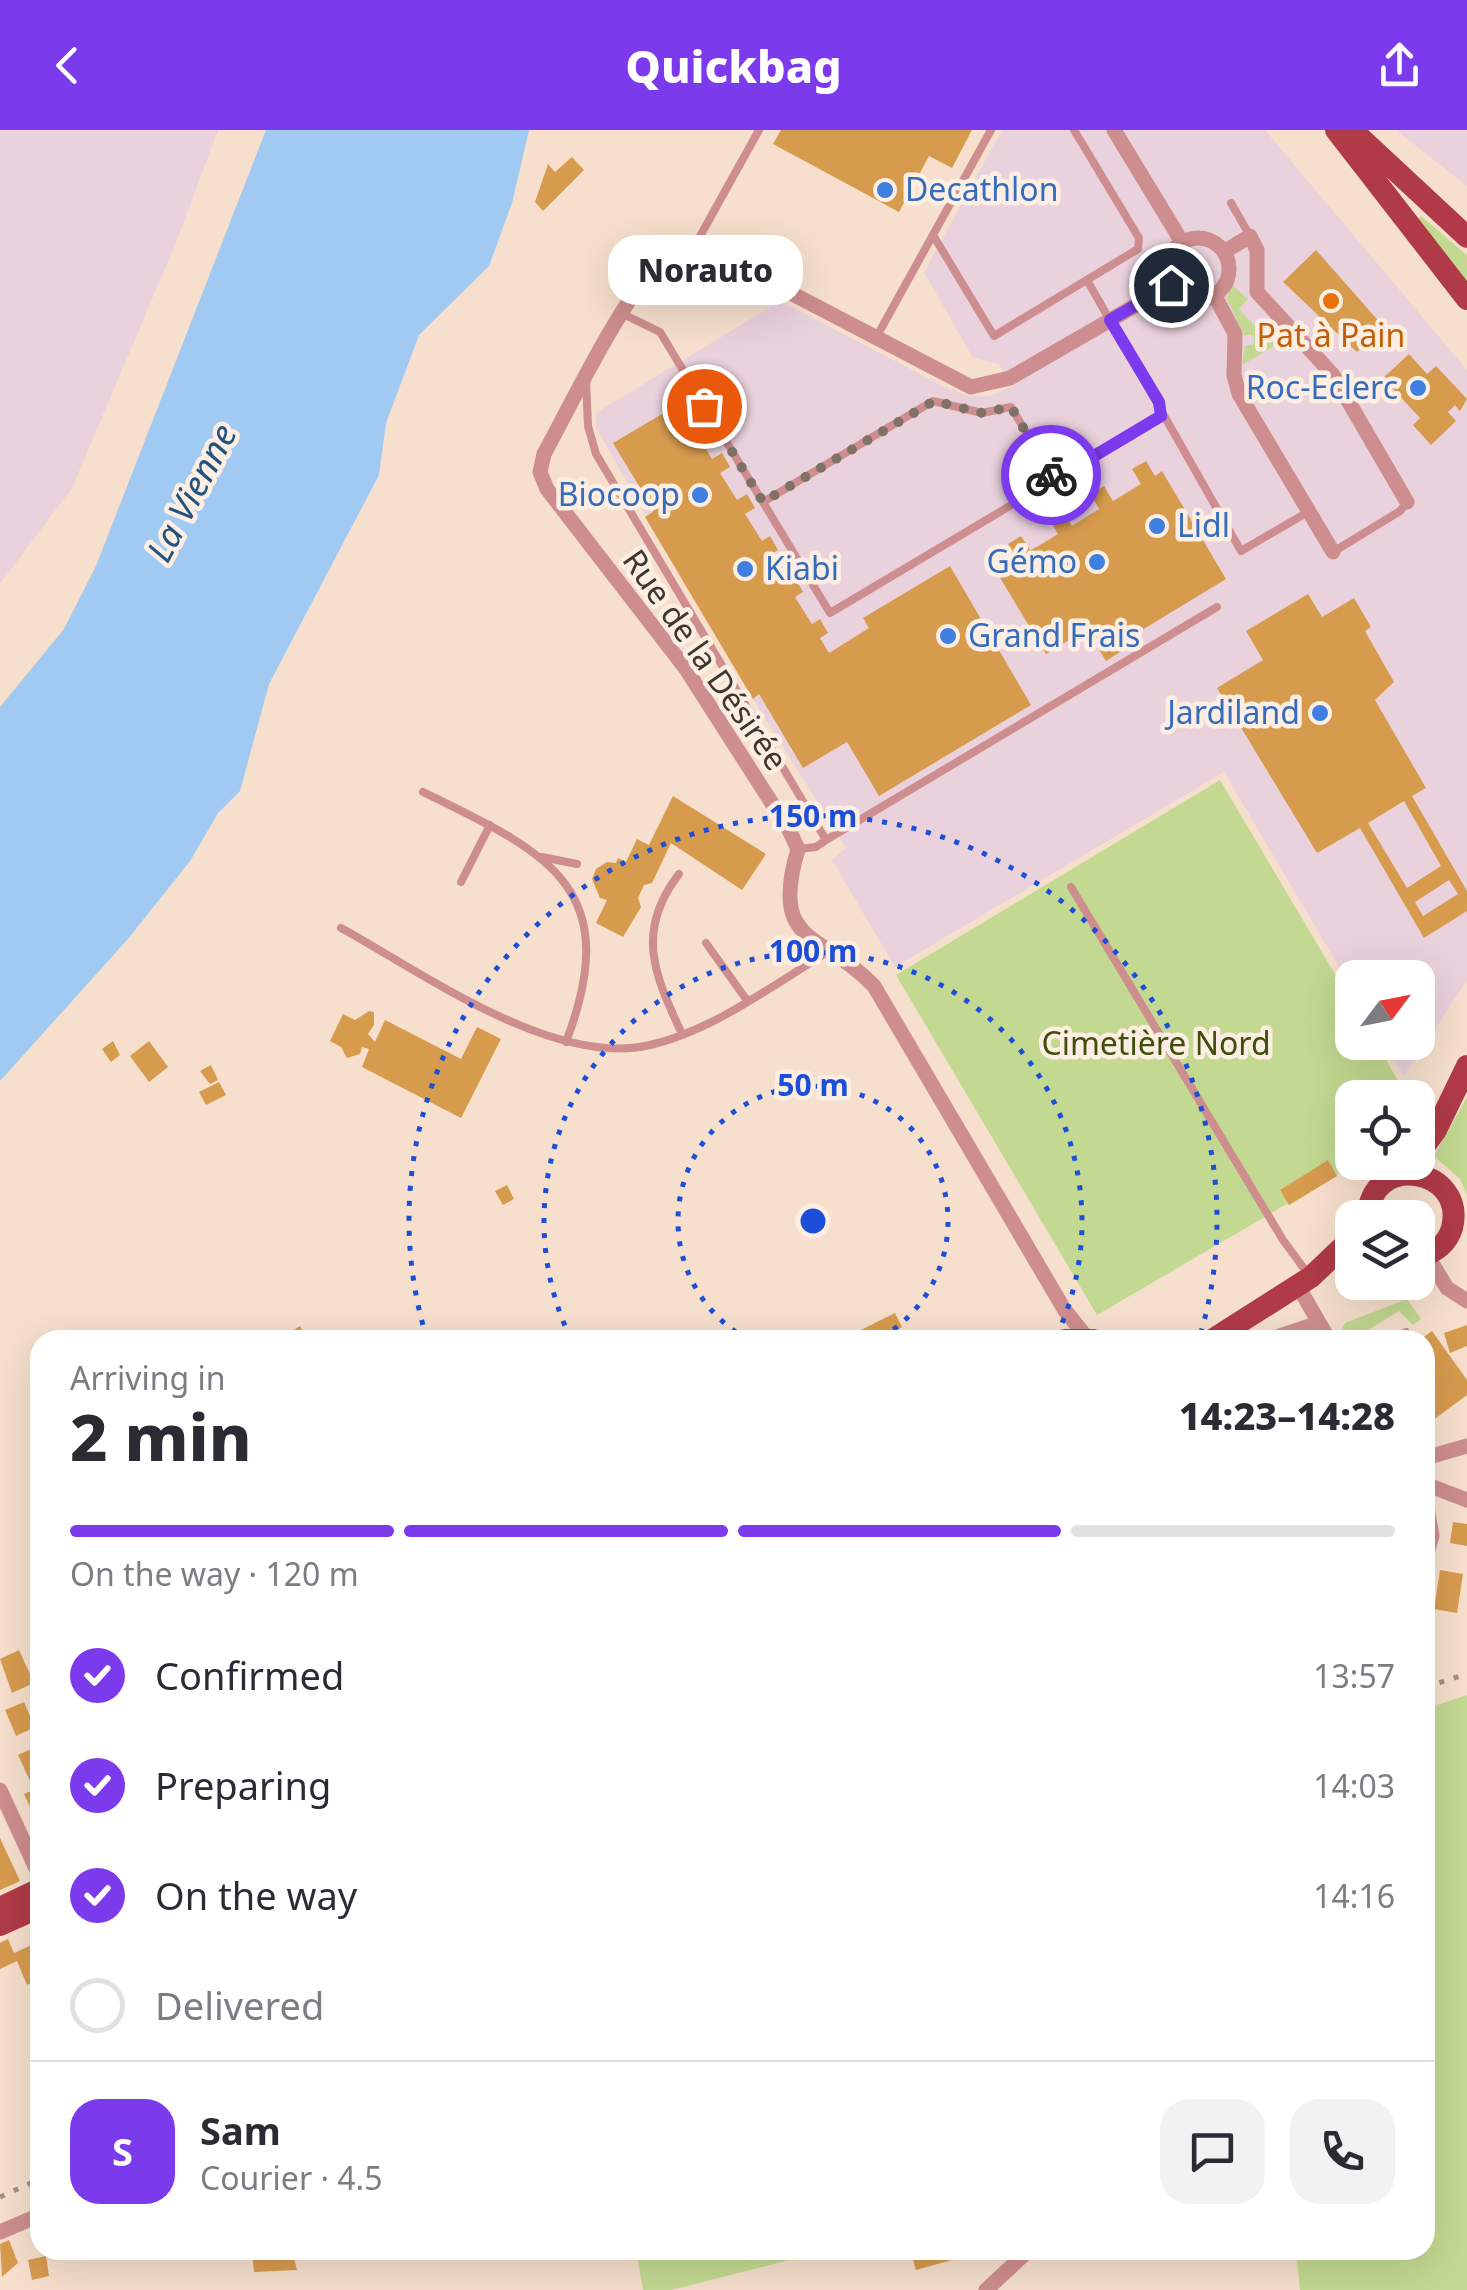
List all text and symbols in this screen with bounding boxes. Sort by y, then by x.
text: Quickbag [625,35,842,96]
icon: back [40,38,95,93]
icon: share [1372,38,1427,93]
place label: Decathlon [905,167,1058,210]
marker: Decathlon [874,179,896,201]
callout: Norauto [606,236,802,306]
pin [1129,243,1214,328]
text: Norauto [638,248,773,291]
icon: home [1144,258,1199,313]
marker: Pat à Pain [1320,290,1342,312]
place label: Pat à Pain [1257,313,1405,356]
pin [662,364,747,449]
place label: Roc-Eclerc [1246,365,1398,408]
marker: Roc-Eclerc [1407,377,1429,399]
icon: bag [677,379,732,434]
water label: La Vienne [135,415,247,569]
courier [1001,425,1101,525]
icon: bike [1024,448,1079,503]
place label: Biocoop [558,472,680,515]
marker: Biocoop [689,484,711,506]
place label: Lidl [1177,503,1230,546]
marker: Lidl [1146,515,1168,537]
place label: Gémo [986,539,1077,582]
street label: Rue de la Désirée [614,540,798,778]
place label: Kiabi [765,546,839,589]
marker: Gémo [1086,551,1108,573]
marker: Kiabi [734,558,756,580]
place label: Grand Frais [968,613,1140,656]
marker: Grand Frais [937,625,959,647]
place label: Jardiland [1164,690,1300,733]
marker: Jardiland [1309,702,1331,724]
text: 150 m [769,795,857,836]
text: 100 m [769,930,857,971]
north arrow [1335,960,1435,1060]
map controls [1335,960,1435,1300]
park label: Cimetière Nord [1041,1021,1271,1064]
text: 50 m [777,1064,849,1105]
button: locate [1335,1080,1435,1180]
button: layers [1335,1200,1435,1300]
centre of rings [795,1203,831,1239]
text: Arriving in [70,1356,225,1399]
text: 14:23–14:28 [1179,1389,1395,1441]
text: 2 min [70,1392,252,1480]
text: On the way · 120 m [70,1552,359,1595]
icon: check [70,1648,125,1703]
text: Confirmed [155,1649,344,1701]
text: 13:57 [1313,1654,1395,1697]
icon: check [70,1758,125,1813]
text: Preparing [155,1759,331,1811]
text: 14:03 [1313,1764,1395,1807]
icon: check [70,1868,125,1923]
text: On the way [155,1869,357,1921]
text: 14:16 [1313,1874,1395,1917]
text: Delivered [155,1979,324,2031]
button: chat [1160,2099,1265,2204]
button: phone [1290,2099,1395,2204]
text: Sam [200,2104,281,2156]
text: S [112,2125,133,2177]
text: Courier · 4.5 [200,2156,383,2199]

